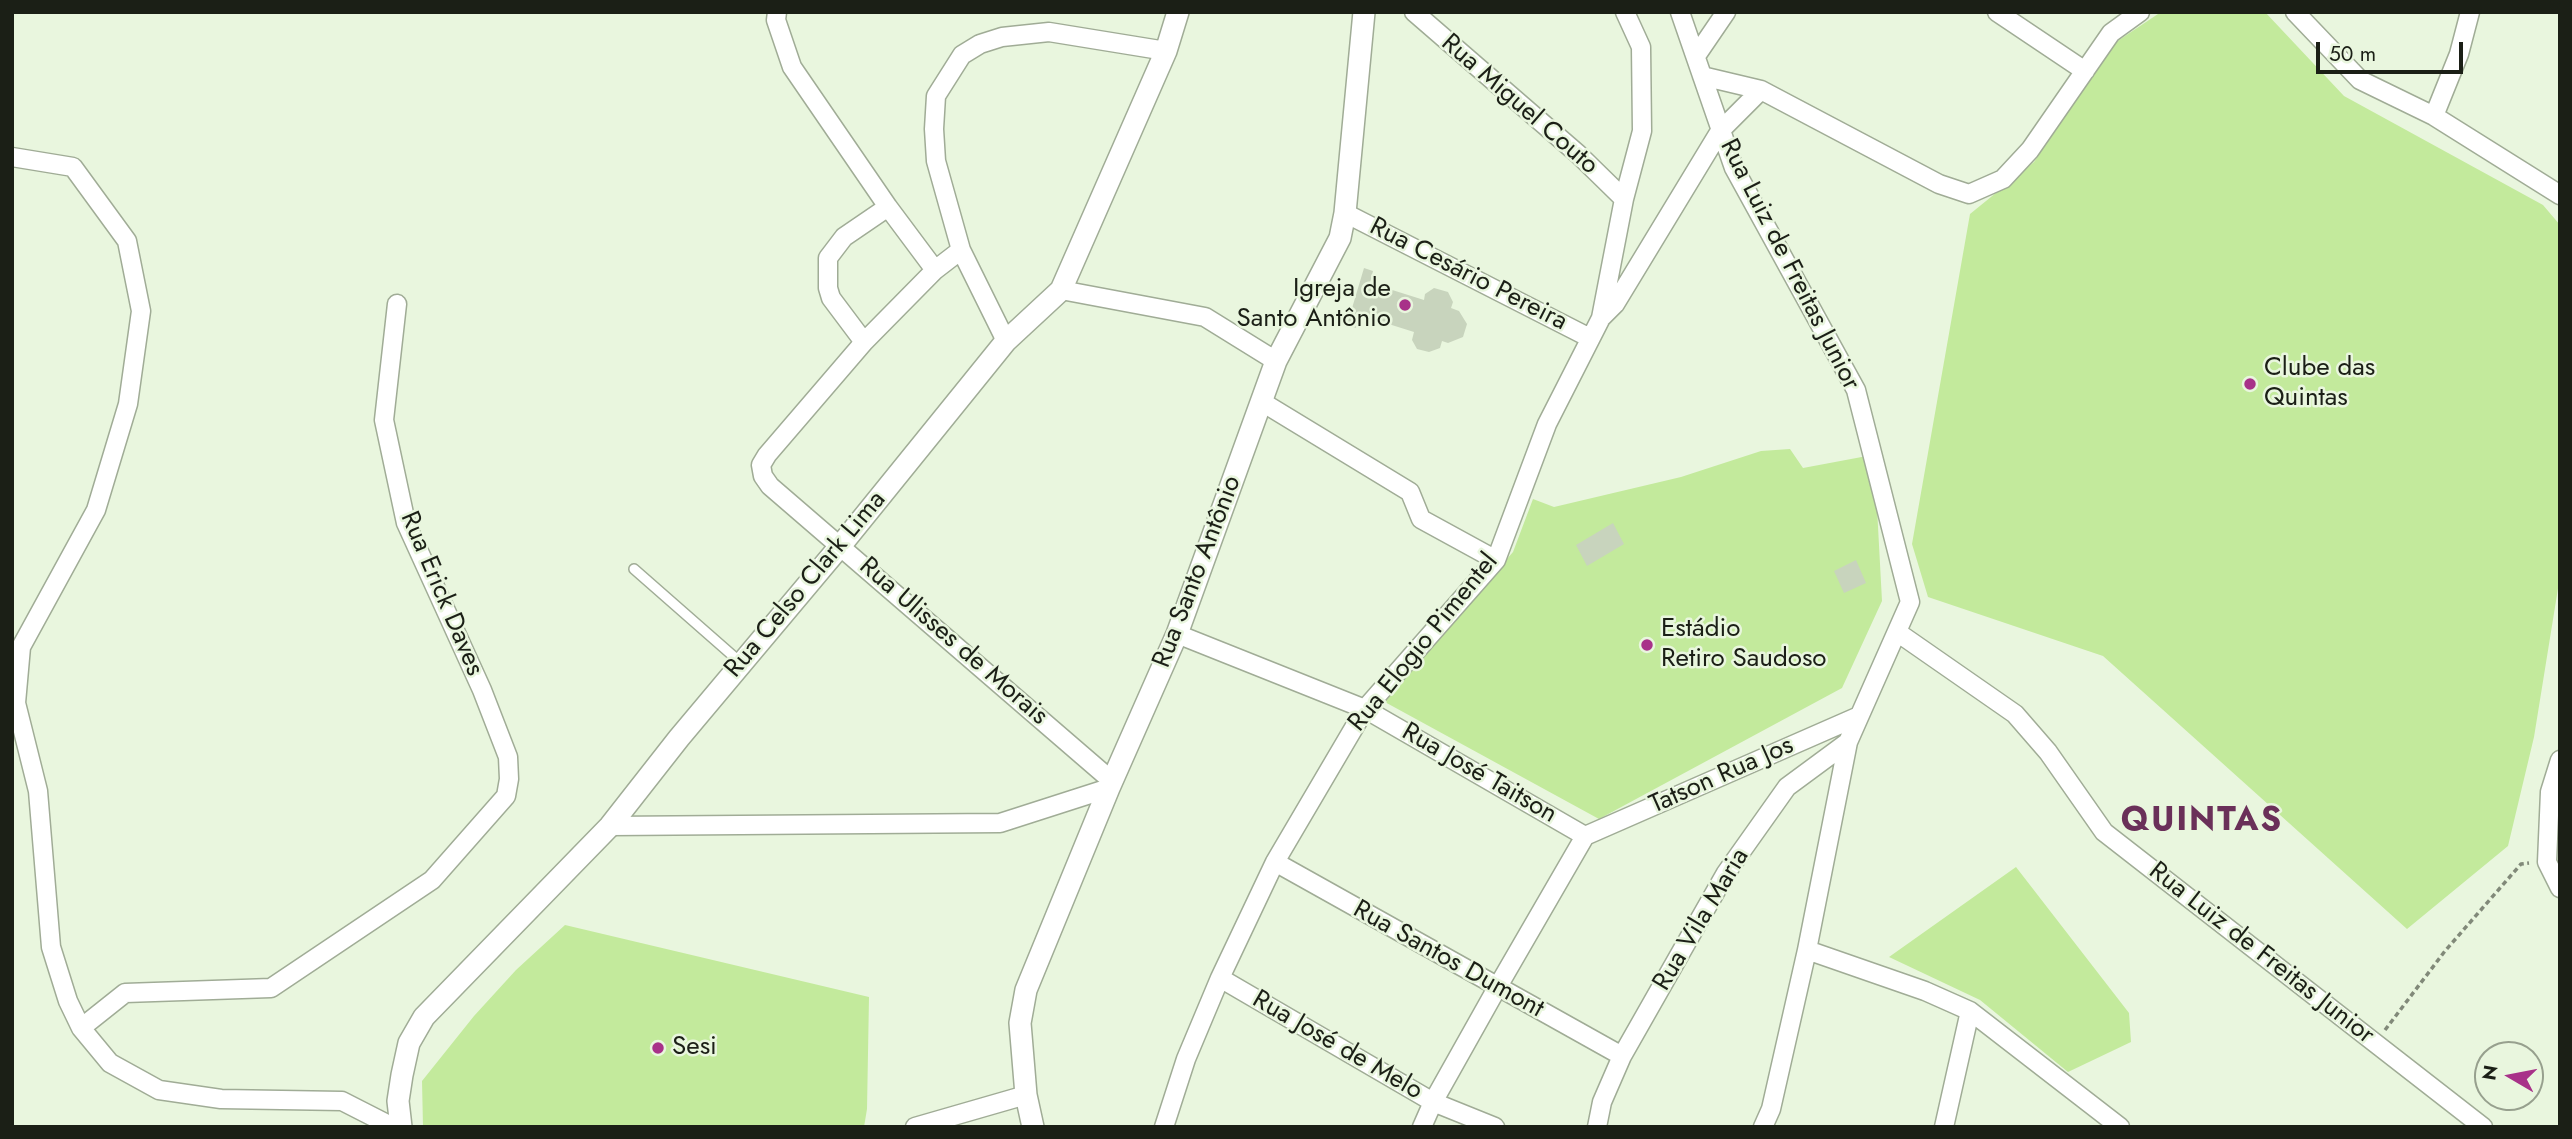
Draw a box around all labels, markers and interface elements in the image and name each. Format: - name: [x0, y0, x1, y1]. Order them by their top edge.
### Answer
- street label: Rua Miguel Couto: [1434, 28, 1604, 182]
- scale bar: [2320, 28, 2467, 72]
- text: 50 m: [2329, 39, 2376, 69]
- street label: Rua Luiz de Freitas Junior: [1712, 134, 1866, 396]
- street label: Rua Cesário Pereira: [1364, 212, 1572, 338]
- place label: Igreja de Santo Antônio: [1237, 274, 1391, 336]
- marker: Igreja de Santo Antônio: [1397, 297, 1413, 313]
- place label: Clube das Quintas: [2264, 353, 2375, 414]
- marker: Clube das Quintas: [2242, 376, 2258, 392]
- street label: Rua Santo Antônio: [1147, 472, 1249, 672]
- street label: Rua Celso Clark Lima: [719, 485, 893, 685]
- street label: Rua Erick Daves: [392, 507, 490, 681]
- street label: Rua Elogio Pimentel: [1342, 548, 1506, 738]
- street label: Rua Ulisses de Morais: [852, 551, 1054, 733]
- place label: Estádio Retiro Saudoso: [1661, 614, 1827, 676]
- marker: Estádio Retiro Saudoso: [1639, 637, 1655, 653]
- street label: Rua José Taitson: [1396, 717, 1562, 831]
- street label: Tatson Rua Jos: [1645, 730, 1799, 822]
- district label: QUINTAS: [2122, 802, 2282, 842]
- street label: Rua Vila Maria: [1647, 843, 1757, 997]
- street label: Rua Luiz de Freitas Junior: [2142, 856, 2380, 1052]
- street label: Rua Santos Dumont: [1347, 895, 1549, 1025]
- street label: Rua José de Melo: [1246, 985, 1428, 1107]
- place label: Sesi: [672, 1032, 717, 1064]
- marker: Sesi: [650, 1040, 666, 1056]
- north arrow: [2474, 1041, 2544, 1111]
- text: N: [2475, 1063, 2504, 1082]

